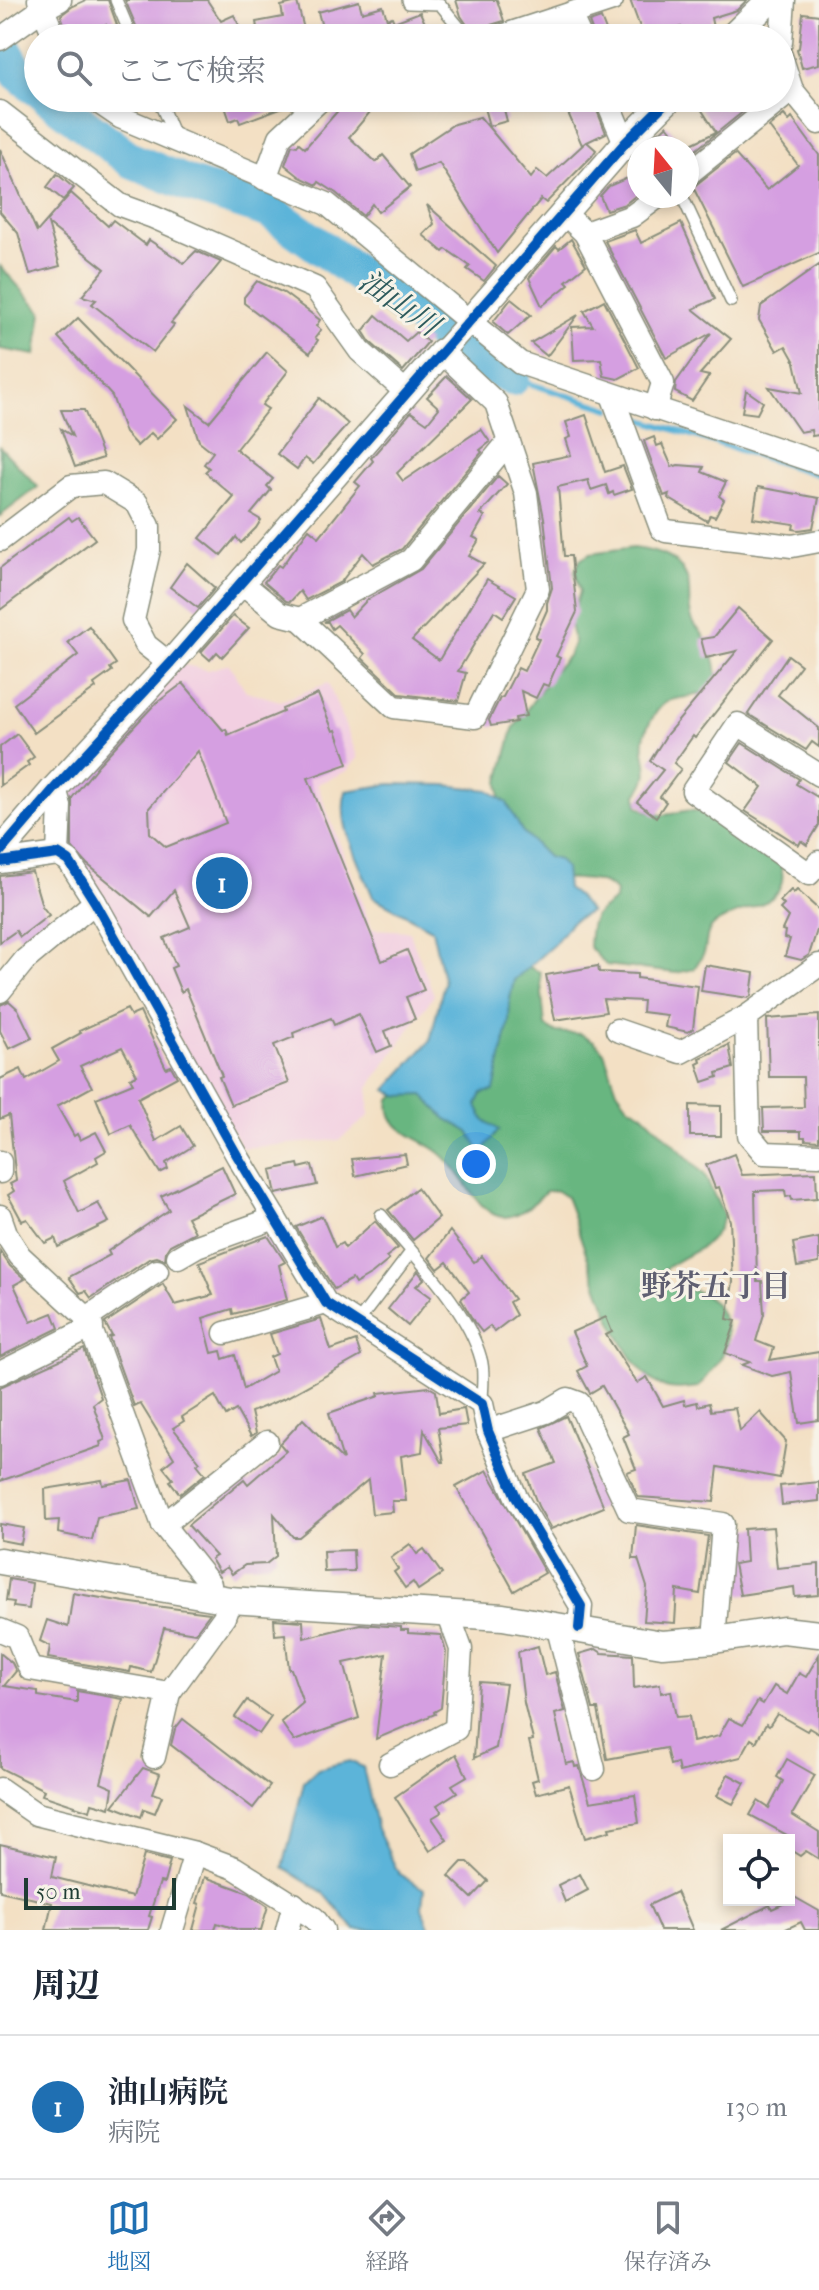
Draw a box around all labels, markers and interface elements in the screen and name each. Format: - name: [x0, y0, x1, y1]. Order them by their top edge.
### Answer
- search box: [24, 24, 795, 112]
- icon: search: [52, 46, 96, 90]
- text: ここで検索: [116, 54, 266, 89]
- north arrow: [627, 136, 699, 208]
- water label: 油山川: [352, 263, 448, 345]
- pin: 1: [196, 853, 248, 913]
- your location: [456, 1144, 496, 1184]
- district label: 野芥五丁目: [641, 1269, 791, 1304]
- map controls: [723, 1834, 795, 1906]
- button: locate: [723, 1834, 795, 1906]
- scale bar: [24, 1874, 176, 1910]
- text: 50 m: [36, 1879, 81, 1905]
- text: 周辺: [32, 1966, 100, 2006]
- text: 油山病院: [108, 2075, 228, 2110]
- text: 1: [53, 2092, 63, 2123]
- text: 130 m: [726, 2092, 787, 2123]
- text: 病院: [108, 2117, 160, 2148]
- tab: 地図: [107, 2196, 151, 2275]
- tab: 経路: [365, 2196, 410, 2275]
- tab: 保存済み: [624, 2196, 712, 2275]

